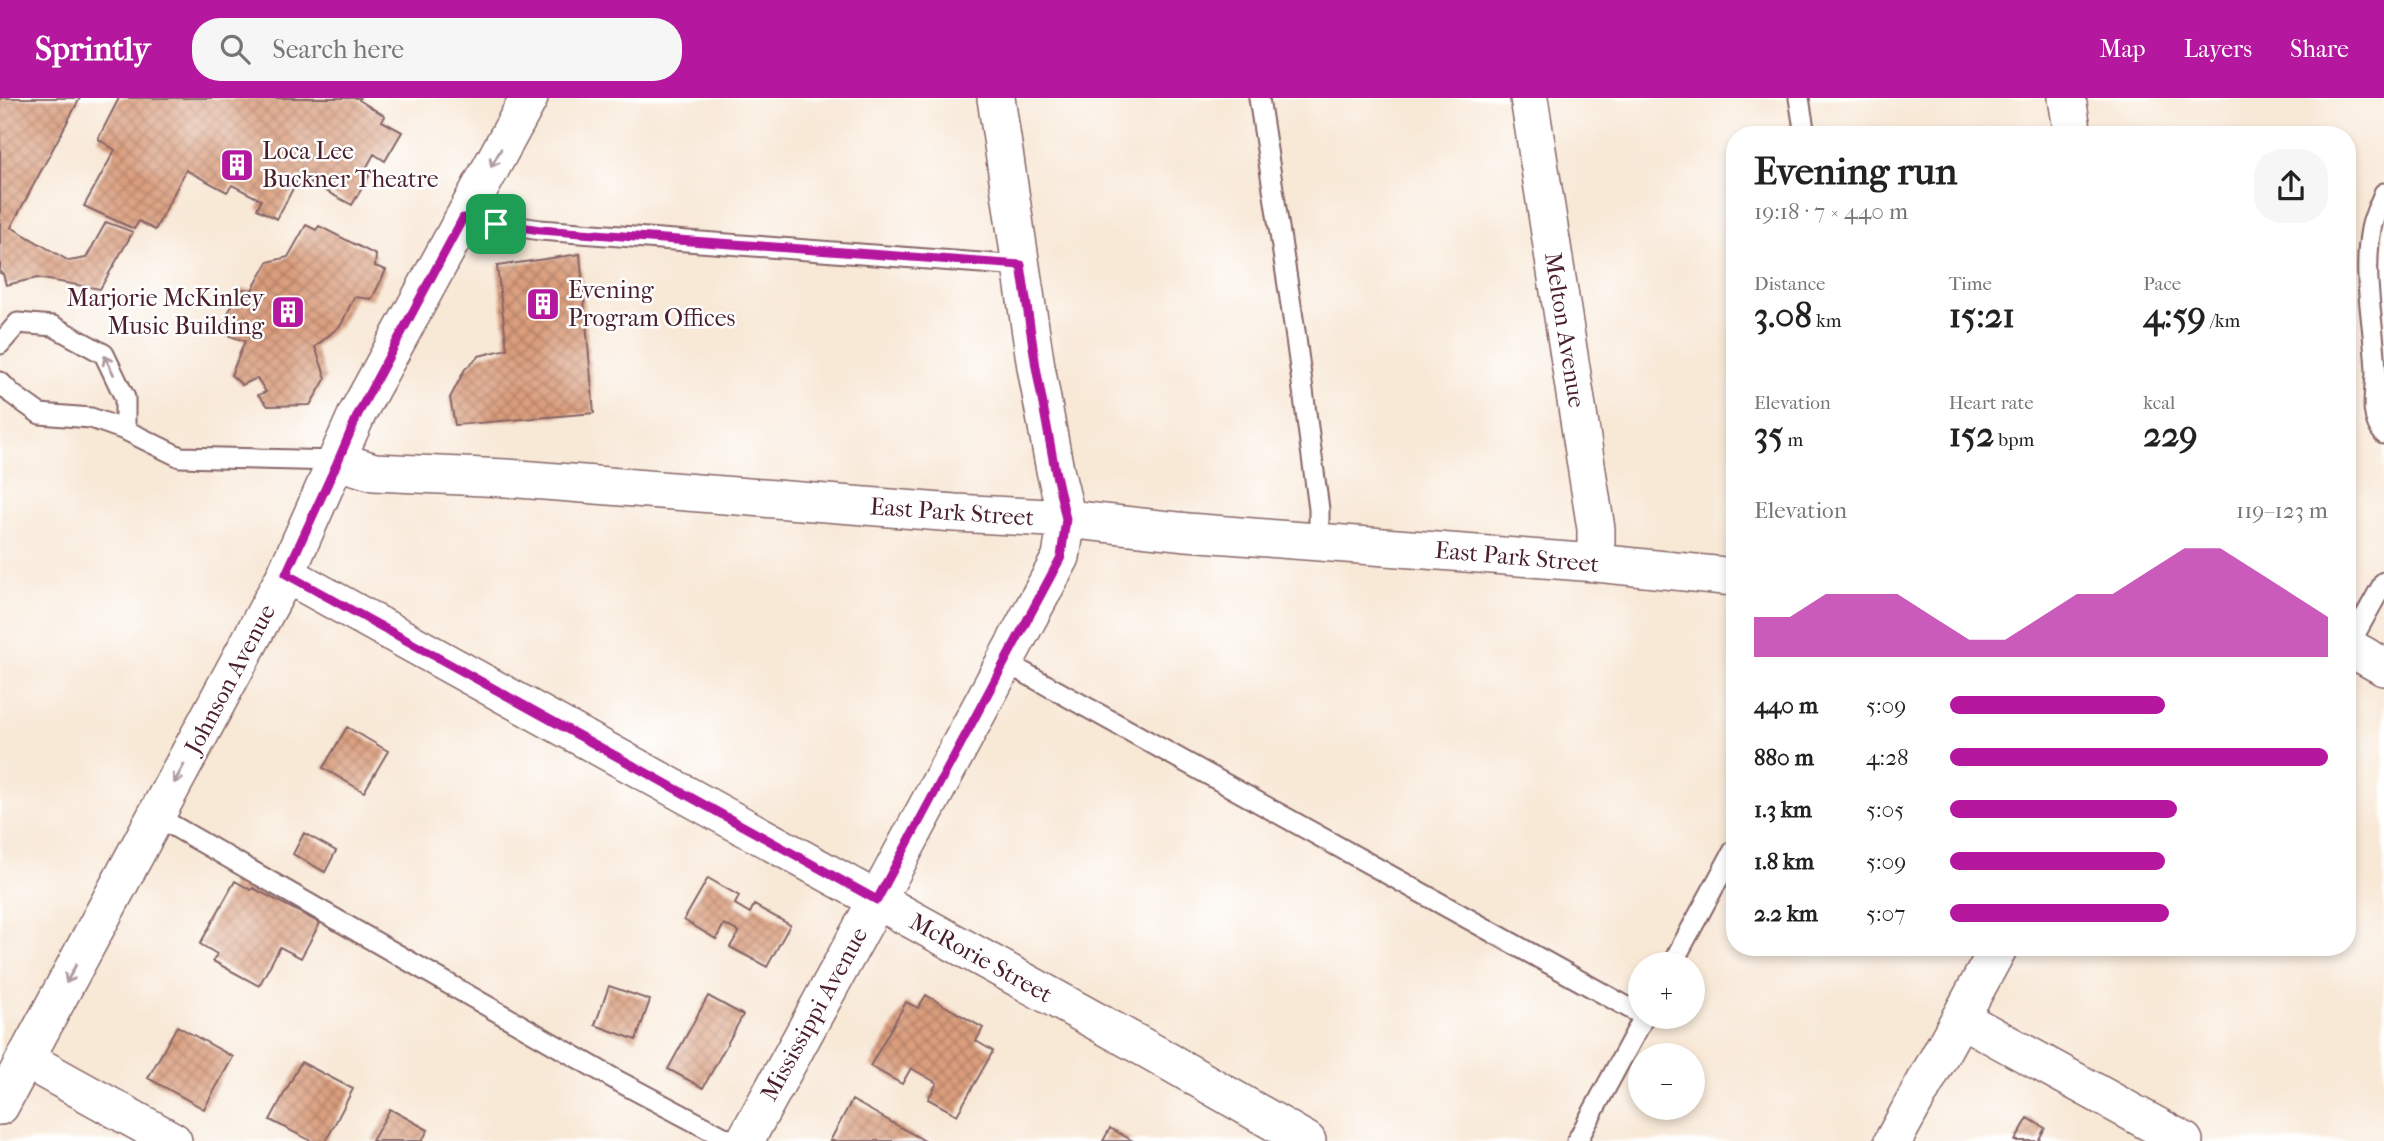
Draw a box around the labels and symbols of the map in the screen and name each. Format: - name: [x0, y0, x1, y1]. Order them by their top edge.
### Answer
- place label: Loca Lee Buckner Theatre: [262, 137, 439, 193]
- building icon: Loca Lee Buckner Theatre: [218, 146, 256, 184]
- one-way arrow: [489, 147, 502, 168]
- pin: [466, 194, 526, 254]
- street label: Melton Avenue: [1539, 250, 1591, 410]
- place label: Evening Program Offices: [568, 276, 736, 332]
- place label: Marjorie McKinley Music Building: [67, 284, 265, 340]
- building icon: Evening Program Offices: [524, 285, 562, 323]
- building icon: Marjorie McKinley Music Building: [269, 293, 307, 331]
- one-way arrow: [102, 355, 115, 376]
- street label: East Park Street: [869, 492, 1035, 532]
- street label: East Park Street: [1434, 536, 1601, 578]
- street label: Johnson Avenue: [178, 599, 281, 760]
- one-way arrow: [172, 763, 186, 783]
- street label: McRorie Street: [905, 907, 1058, 1009]
- street label: Mississippi Avenue: [755, 922, 873, 1106]
- one-way arrow: [64, 963, 77, 984]

